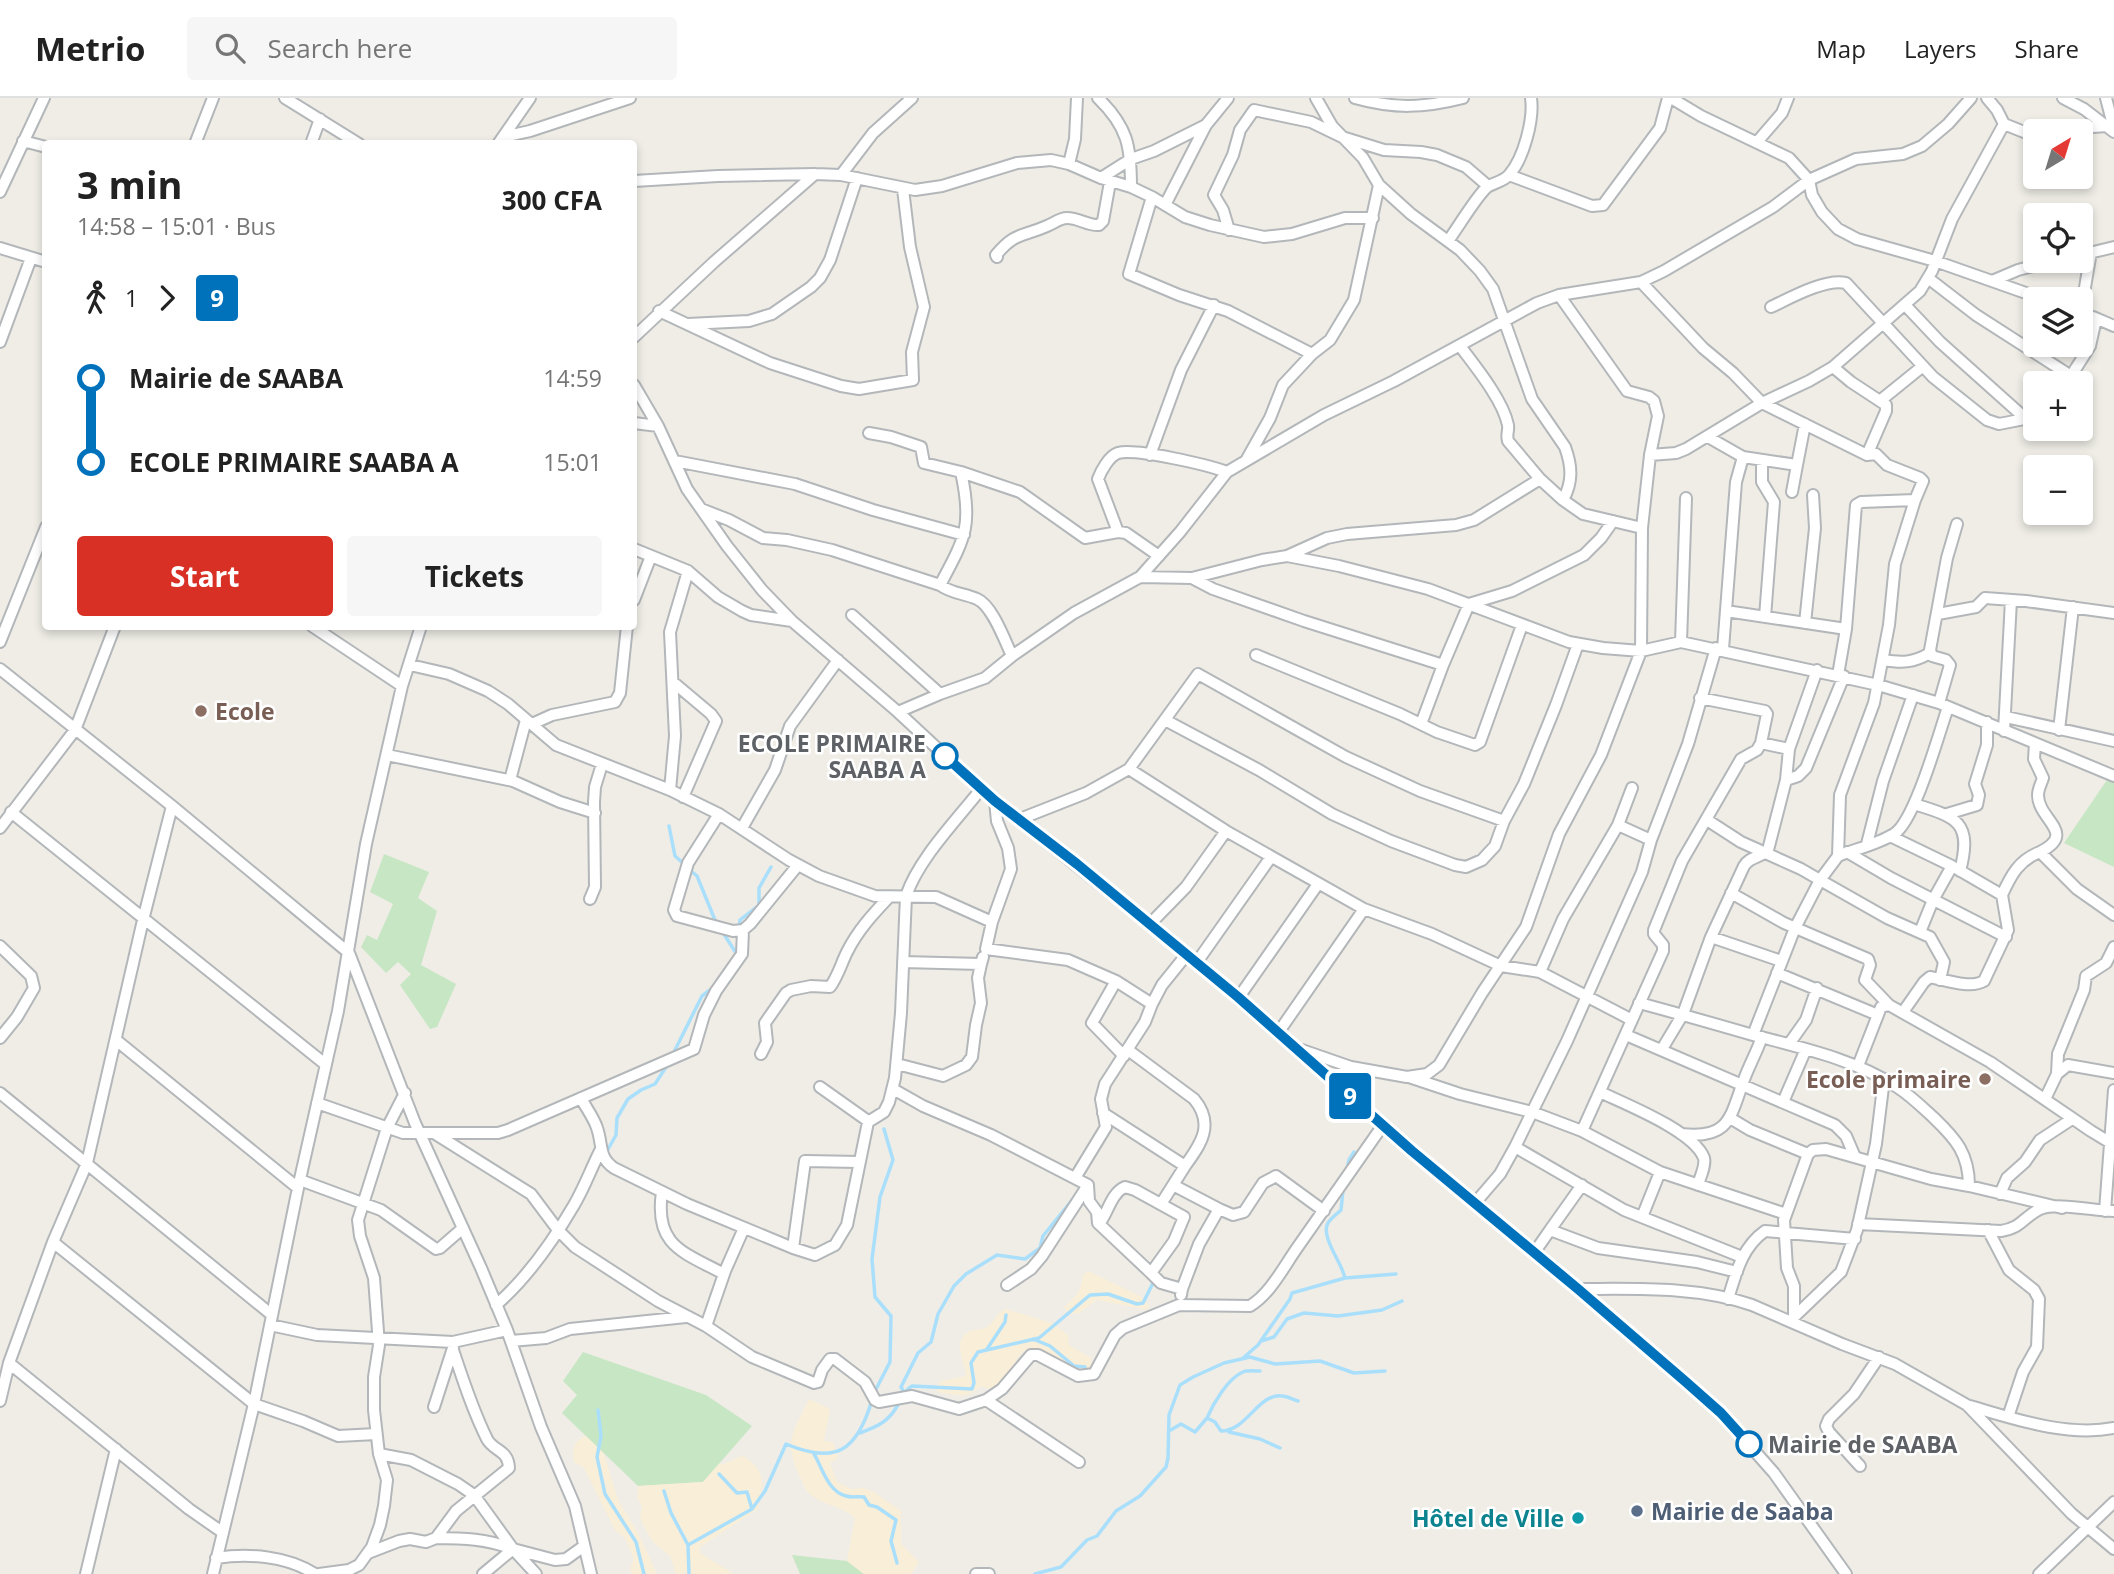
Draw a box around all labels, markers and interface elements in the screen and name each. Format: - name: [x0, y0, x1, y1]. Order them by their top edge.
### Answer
- search box: [187, 17, 677, 80]
- text: Metrio: [35, 26, 145, 71]
- icon: search: [211, 29, 249, 67]
- text: Search here: [267, 30, 412, 66]
- text: Map: [1816, 32, 1866, 65]
- text: Layers: [1904, 32, 1977, 65]
- text: Share: [2015, 32, 2079, 65]
- north arrow: [2023, 119, 2093, 189]
- map controls: [2023, 119, 2093, 525]
- text: 3 min: [77, 158, 182, 210]
- text: 300 CFA: [502, 182, 602, 218]
- button: locate: [2023, 203, 2093, 273]
- text: 14:58 – 15:01 · Bus: [77, 210, 276, 242]
- icon: walk: [77, 279, 115, 317]
- icon: forward: [148, 279, 186, 317]
- text: 9: [210, 281, 224, 314]
- text: 1: [125, 282, 138, 314]
- button: layers: [2023, 287, 2093, 357]
- text: Mairie de SAABA: [129, 360, 343, 396]
- text: 14:59: [543, 362, 602, 394]
- button: +: [2023, 371, 2093, 441]
- text: ECOLE PRIMAIRE SAABA A: [129, 444, 459, 480]
- text: 15:01: [543, 446, 602, 478]
- button: −: [2023, 455, 2093, 525]
- button: Start: [77, 536, 333, 616]
- button: Tickets: [347, 536, 602, 616]
- place label: Ecole: [215, 695, 275, 727]
- marker: Ecole: [193, 703, 209, 719]
- place label: ECOLE PRIMAIRE SAABA A: [738, 727, 926, 785]
- marker: ECOLE PRIMAIRE SAABA A: [932, 743, 958, 769]
- place label: Ecole primaire: [1806, 1063, 1971, 1095]
- marker: Ecole primaire: [1977, 1071, 1993, 1087]
- line badge: 9: [1327, 1073, 1373, 1119]
- text: 9: [1343, 1079, 1357, 1112]
- place label: Mairie de SAABA: [1768, 1428, 1958, 1460]
- marker: Mairie de SAABA: [1736, 1431, 1762, 1457]
- place label: Mairie de Saaba: [1651, 1495, 1834, 1527]
- place label: Hôtel de Ville: [1412, 1502, 1564, 1534]
- marker: Mairie de Saaba: [1629, 1503, 1645, 1519]
- marker: Hôtel de Ville: [1570, 1510, 1586, 1526]

